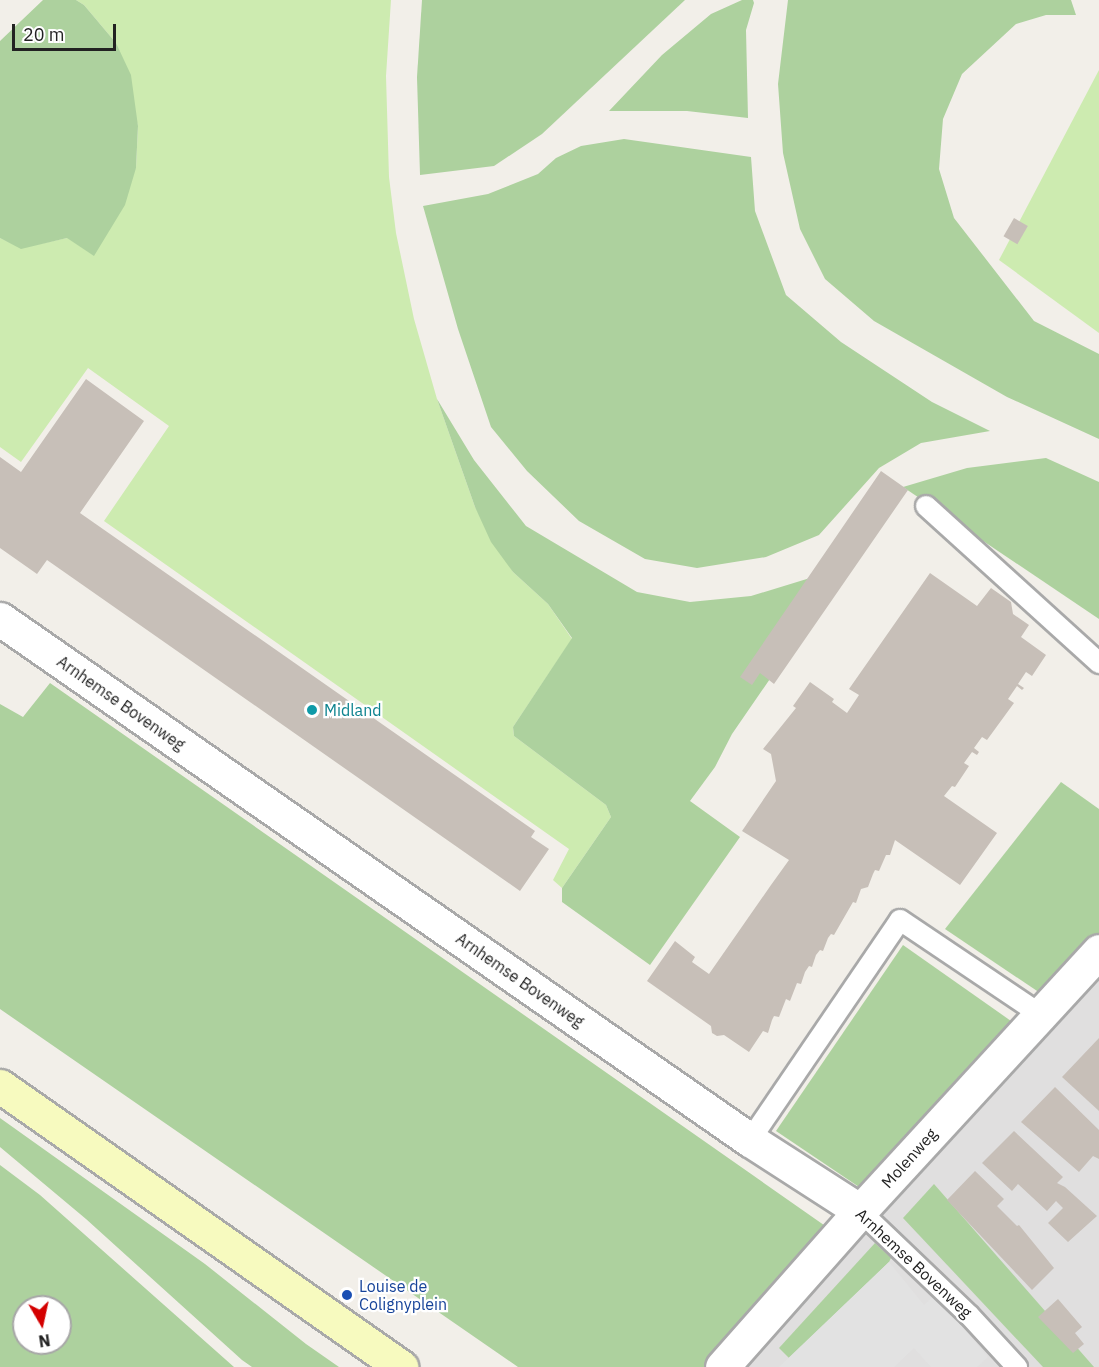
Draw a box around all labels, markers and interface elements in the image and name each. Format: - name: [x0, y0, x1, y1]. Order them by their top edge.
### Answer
- scale bar: [15, 12, 118, 50]
- text: 20 m: [23, 23, 65, 46]
- street label: Arnhemse Bovenweg: [53, 652, 189, 754]
- place label: Midland: [324, 700, 382, 720]
- marker: Midland: [305, 703, 319, 717]
- street label: Arnhemse Bovenweg: [452, 929, 588, 1031]
- street label: Molenweg: [877, 1124, 941, 1192]
- street label: Arnhemse Bovenweg: [852, 1204, 976, 1322]
- place label: Louise de Colignyplein: [359, 1276, 447, 1314]
- marker: Louise de Colignyplein: [340, 1288, 354, 1302]
- north arrow: [12, 1295, 72, 1355]
- text: N: [37, 1330, 52, 1352]

